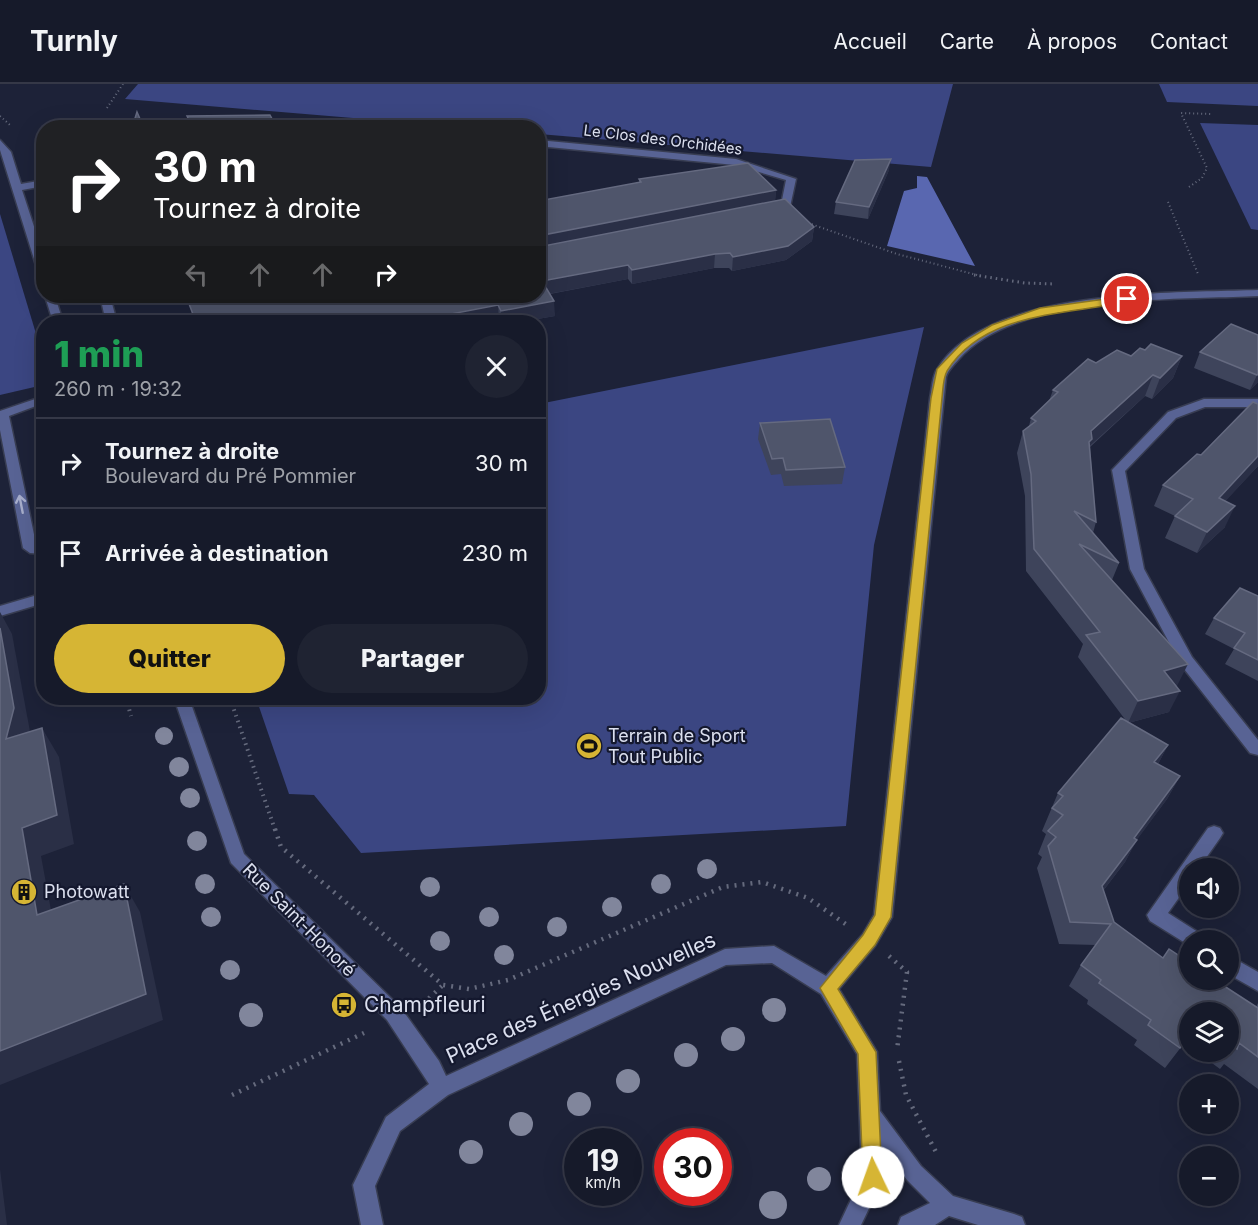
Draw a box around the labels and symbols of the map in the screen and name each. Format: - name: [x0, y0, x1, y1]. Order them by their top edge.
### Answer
- street label: Le Clos des Orchidées: [583, 120, 744, 159]
- pin: [1101, 273, 1152, 324]
- one-way arrow: [15, 495, 26, 515]
- place label: Terrain de Sport Tout Public: [608, 725, 746, 767]
- sports icon: Terrain de Sport Tout Public: [574, 731, 604, 761]
- street label: Rue Saint-Honoré: [239, 859, 360, 980]
- building icon: Photowatt: [9, 877, 39, 907]
- place label: Photowatt: [44, 881, 129, 902]
- street label: Place des Énergies Nouvelles: [442, 926, 720, 1068]
- bus stop icon: Champfleuri: [329, 990, 359, 1020]
- place label: Champfleuri: [364, 992, 486, 1017]
- speed limit sign: 30: [654, 1128, 732, 1206]
- position arrow: [841, 1145, 905, 1209]

